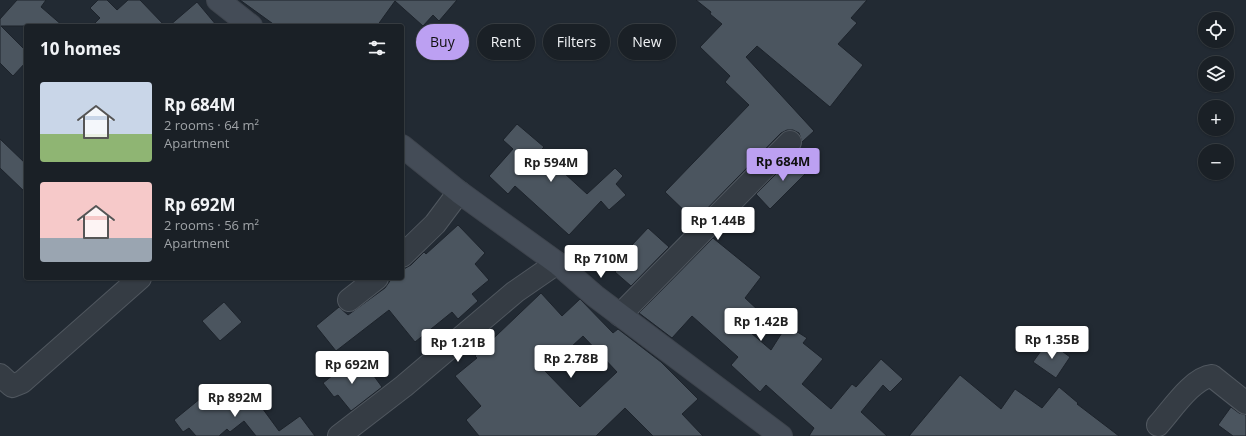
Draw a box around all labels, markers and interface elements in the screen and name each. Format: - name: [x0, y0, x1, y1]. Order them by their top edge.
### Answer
- map controls: [1198, 12, 1234, 180]
- button: locate: [1198, 12, 1234, 48]
- chip: Buy: [416, 24, 469, 60]
- chip: Rent: [477, 24, 535, 60]
- chip: Filters: [543, 24, 610, 60]
- chip: New: [618, 24, 676, 60]
- text: 10 homes: [40, 37, 121, 60]
- icon: filters: [366, 37, 388, 59]
- button: layers: [1198, 56, 1234, 92]
- text: Rp 684M: [164, 93, 236, 116]
- icon: home: [72, 98, 120, 146]
- button: +: [1198, 100, 1234, 136]
- text: 2 rooms · 64 m²: [164, 116, 259, 134]
- text: Apartment: [164, 134, 229, 152]
- button: −: [1198, 144, 1234, 180]
- pin: Rp 684M: [746, 148, 820, 182]
- pin: Rp 594M: [514, 149, 588, 183]
- text: Rp 684M: [756, 152, 810, 170]
- text: Rp 594M: [524, 153, 578, 171]
- text: Rp 692M: [164, 193, 236, 216]
- icon: home: [72, 198, 120, 246]
- pin: Rp 1.44B: [677, 207, 759, 241]
- text: Rp 1.44B: [691, 211, 745, 229]
- text: 2 rooms · 56 m²: [164, 216, 259, 234]
- text: Apartment: [164, 234, 229, 252]
- pin: Rp 710M: [564, 245, 638, 279]
- text: Rp 710M: [574, 249, 628, 267]
- pin: Rp 1.42B: [720, 308, 802, 342]
- text: Rp 1.42B: [734, 312, 788, 330]
- pin: Rp 1.35B: [1011, 326, 1093, 360]
- pin: Rp 1.21B: [417, 329, 499, 363]
- text: Rp 1.35B: [1025, 330, 1079, 348]
- text: Rp 1.21B: [431, 333, 485, 351]
- pin: Rp 2.78B: [530, 345, 612, 379]
- text: Rp 2.78B: [544, 349, 598, 367]
- pin: Rp 692M: [315, 351, 389, 385]
- text: Rp 692M: [325, 355, 379, 373]
- pin: Rp 892M: [198, 384, 272, 418]
- text: Rp 892M: [208, 388, 262, 406]

